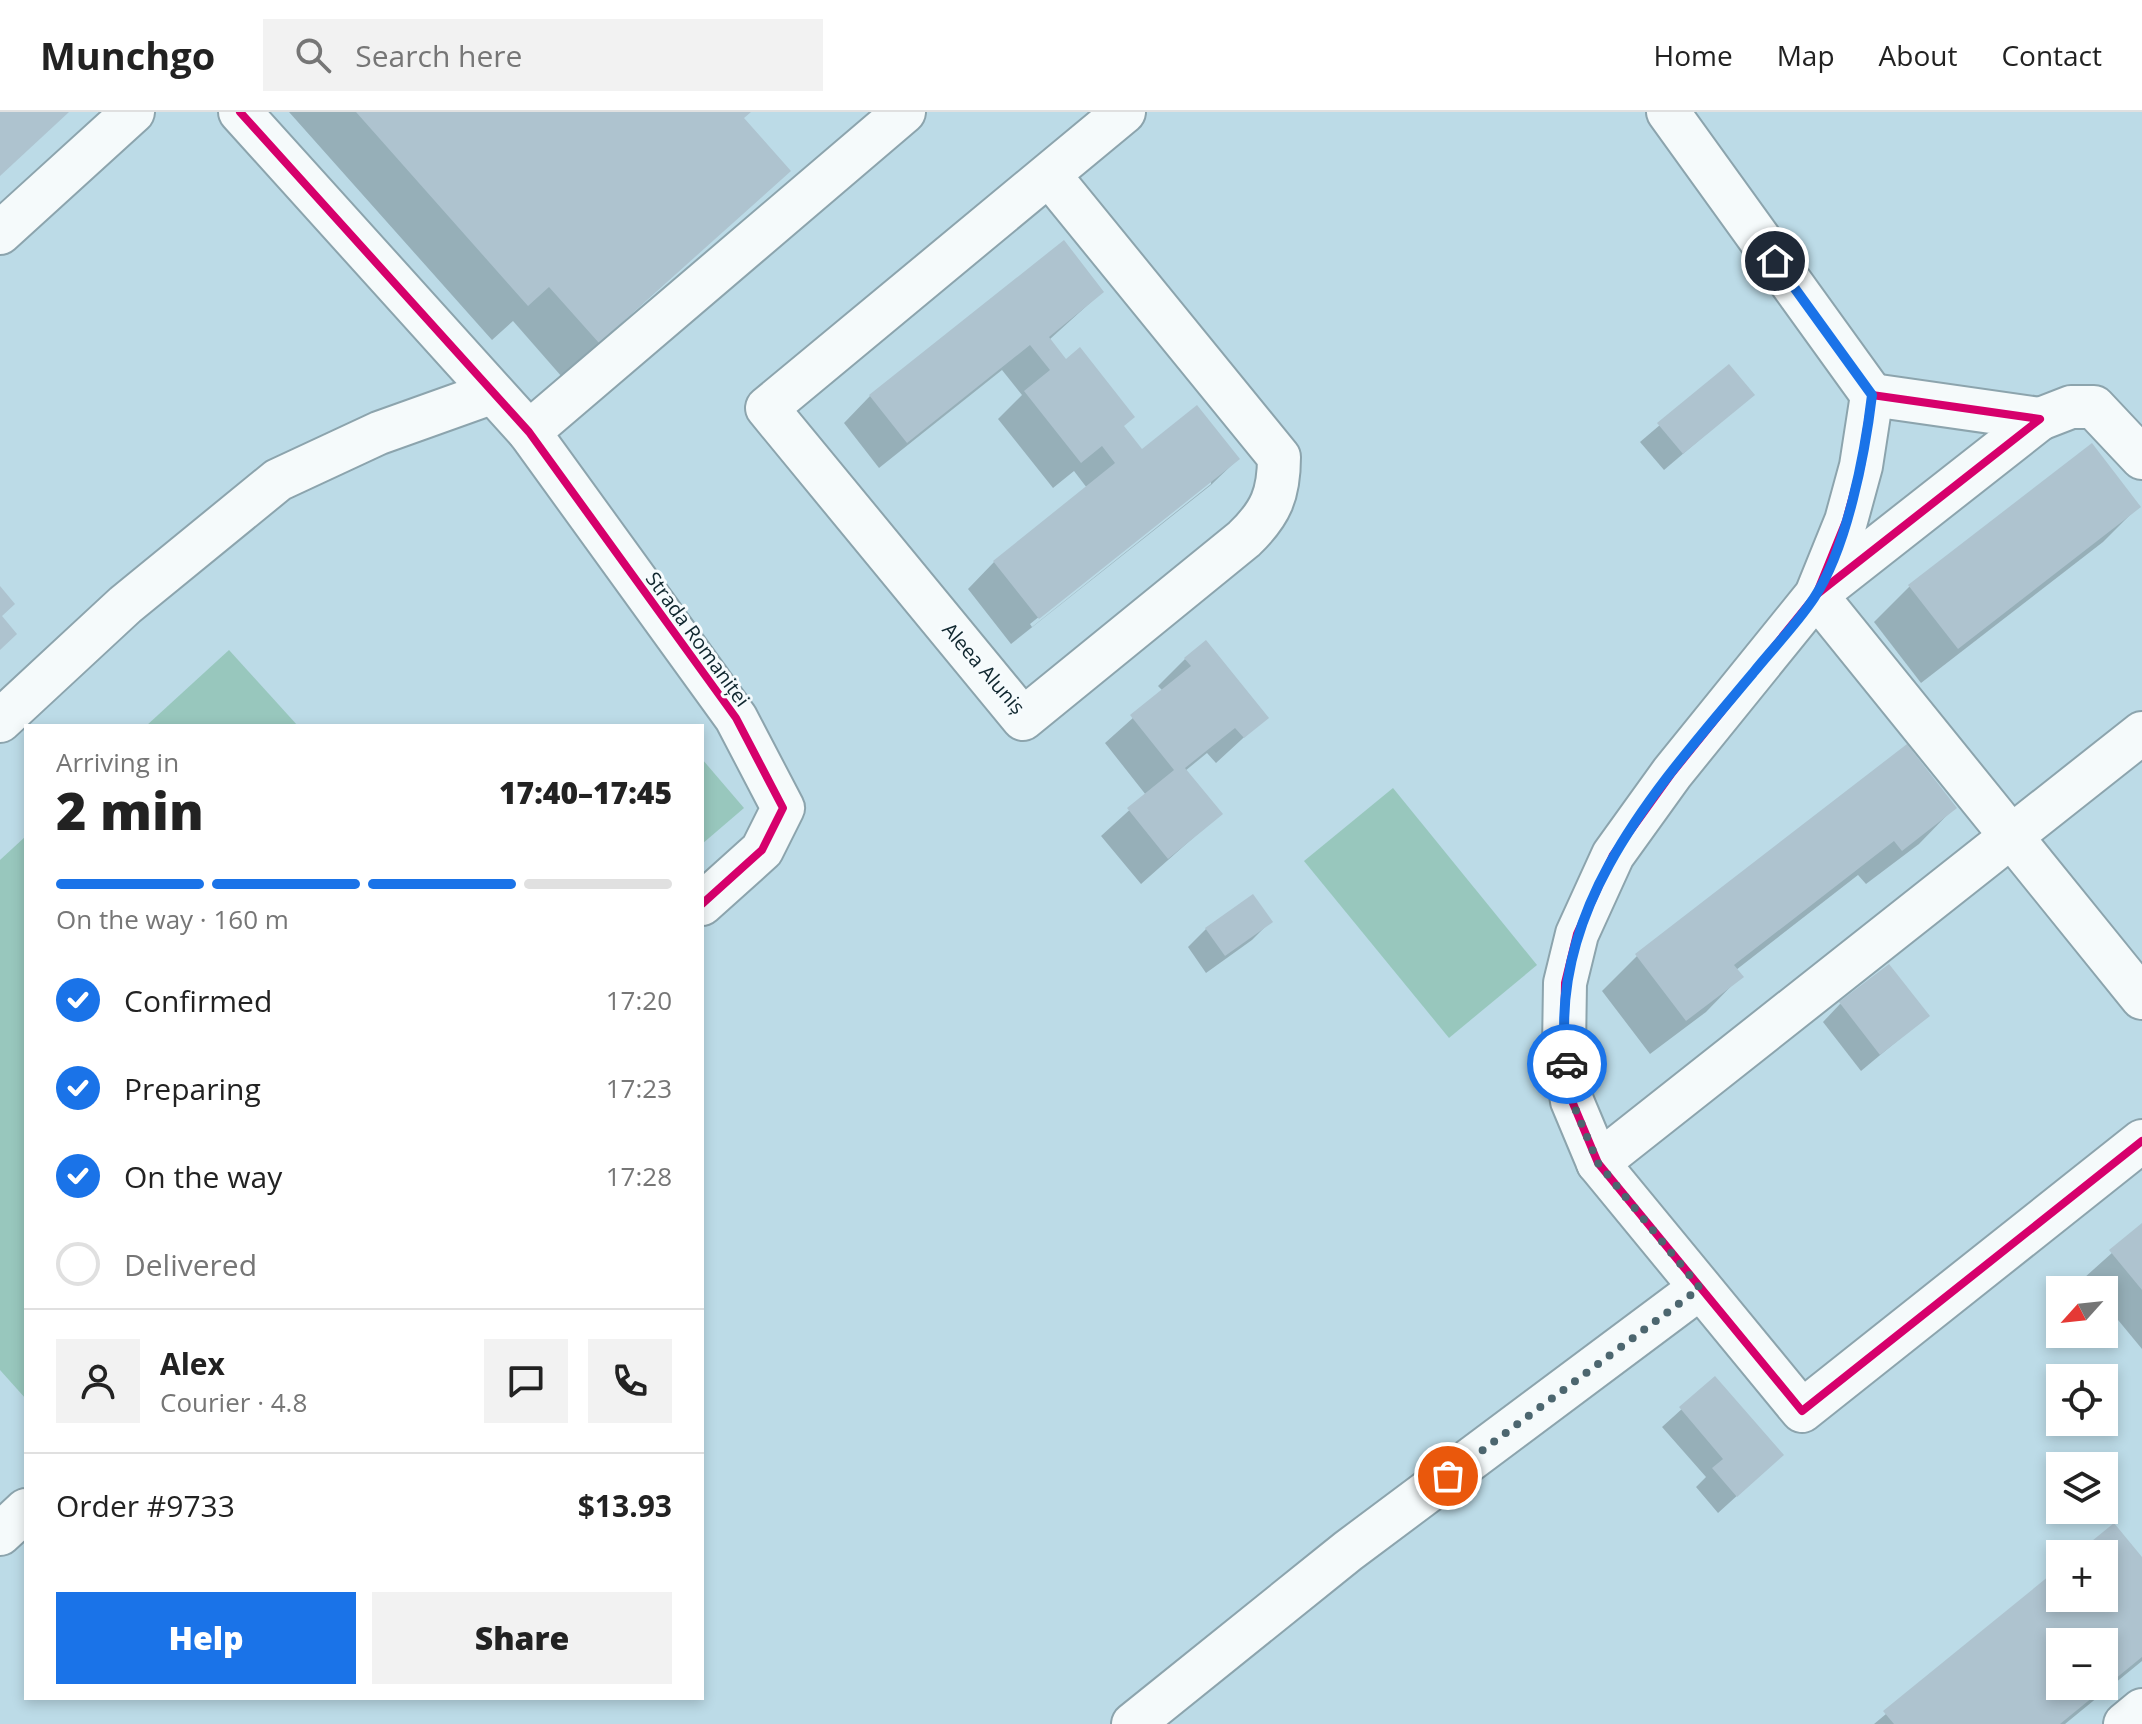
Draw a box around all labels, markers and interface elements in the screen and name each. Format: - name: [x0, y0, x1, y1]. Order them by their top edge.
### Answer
- search box: [263, 19, 823, 91]
- text: Munchgo: [40, 29, 215, 81]
- icon: search: [291, 33, 335, 77]
- text: Search here: [355, 35, 522, 76]
- text: Home: [1654, 36, 1733, 74]
- text: Map: [1777, 36, 1835, 74]
- text: About: [1879, 36, 1957, 74]
- text: Contact: [2001, 36, 2102, 74]
- pin: [1741, 227, 1809, 295]
- icon: home: [1753, 239, 1797, 283]
- street label: Strada Romaniței: [640, 566, 756, 712]
- street label: Aleea Aluniș: [937, 616, 1031, 720]
- text: Arriving in: [56, 744, 179, 780]
- text: 17:40–17:45: [499, 772, 672, 813]
- text: 2 min: [56, 774, 204, 845]
- text: On the way · 160 m: [56, 901, 289, 937]
- icon: check: [56, 978, 100, 1022]
- text: Confirmed: [124, 980, 272, 1021]
- text: 17:20: [606, 982, 672, 1018]
- courier: [1527, 1024, 1607, 1104]
- icon: car: [1545, 1042, 1589, 1086]
- icon: check: [56, 1066, 100, 1110]
- text: Preparing: [124, 1068, 261, 1109]
- text: 17:23: [606, 1070, 672, 1106]
- icon: check: [56, 1154, 100, 1198]
- text: On the way: [124, 1156, 282, 1197]
- text: 17:28: [606, 1158, 672, 1194]
- text: Delivered: [124, 1244, 257, 1285]
- north arrow: [2046, 1276, 2118, 1348]
- map controls: [2046, 1276, 2118, 1700]
- button: person: [56, 1339, 140, 1423]
- button: chat: [484, 1339, 568, 1423]
- button: phone: [588, 1339, 672, 1423]
- text: Alex: [160, 1343, 225, 1384]
- button: locate: [2046, 1364, 2118, 1436]
- text: Courier · 4.8: [160, 1384, 307, 1420]
- pin: [1414, 1442, 1482, 1510]
- button: layers: [2046, 1452, 2118, 1524]
- icon: bag: [1426, 1454, 1470, 1498]
- text: Order #9733: [56, 1485, 235, 1526]
- text: $13.93: [578, 1485, 672, 1526]
- button: +: [2046, 1540, 2118, 1612]
- button: Help: [56, 1592, 356, 1684]
- button: Share: [372, 1592, 672, 1684]
- button: −: [2046, 1628, 2118, 1700]

